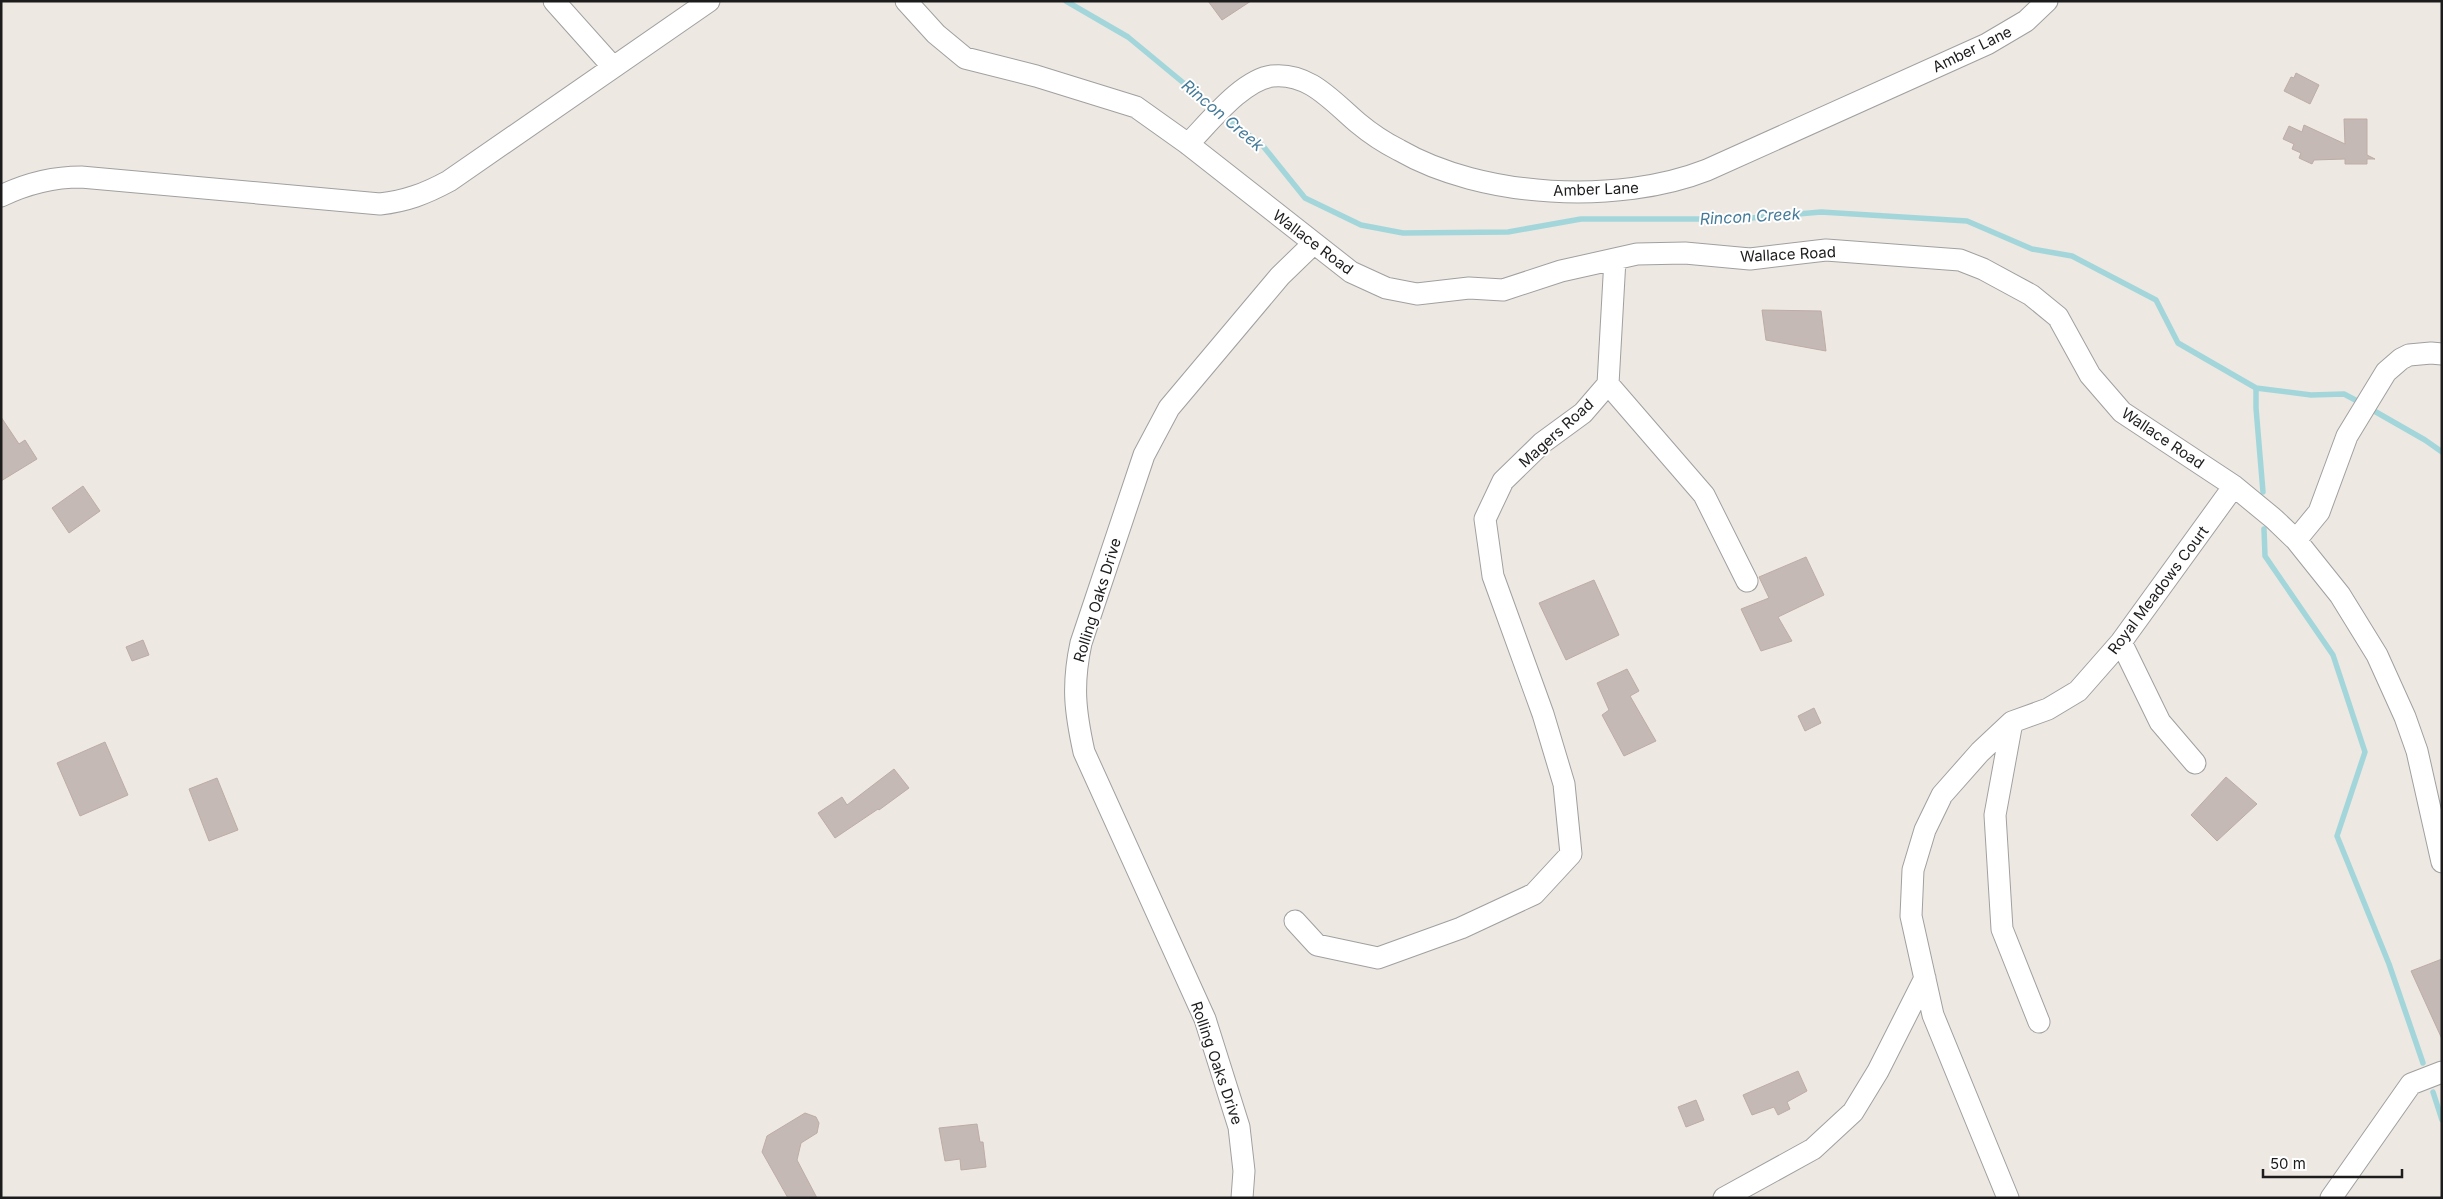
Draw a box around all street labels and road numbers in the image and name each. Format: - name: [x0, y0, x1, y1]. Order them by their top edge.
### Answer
- street label: Amber Lane: [1929, 22, 2015, 76]
- street label: Amber Lane: [1553, 178, 1639, 200]
- street label: Wallace Road: [1269, 206, 1357, 278]
- street label: Wallace Road: [1740, 242, 1836, 266]
- street label: Magers Road: [1515, 395, 1597, 471]
- street label: Wallace Road: [2118, 403, 2208, 473]
- street label: Royal Meadows Court: [2104, 522, 2212, 658]
- street label: Rolling Oaks Drive: [1069, 535, 1125, 665]
- street label: Rolling Oaks Drive: [1187, 999, 1247, 1127]

